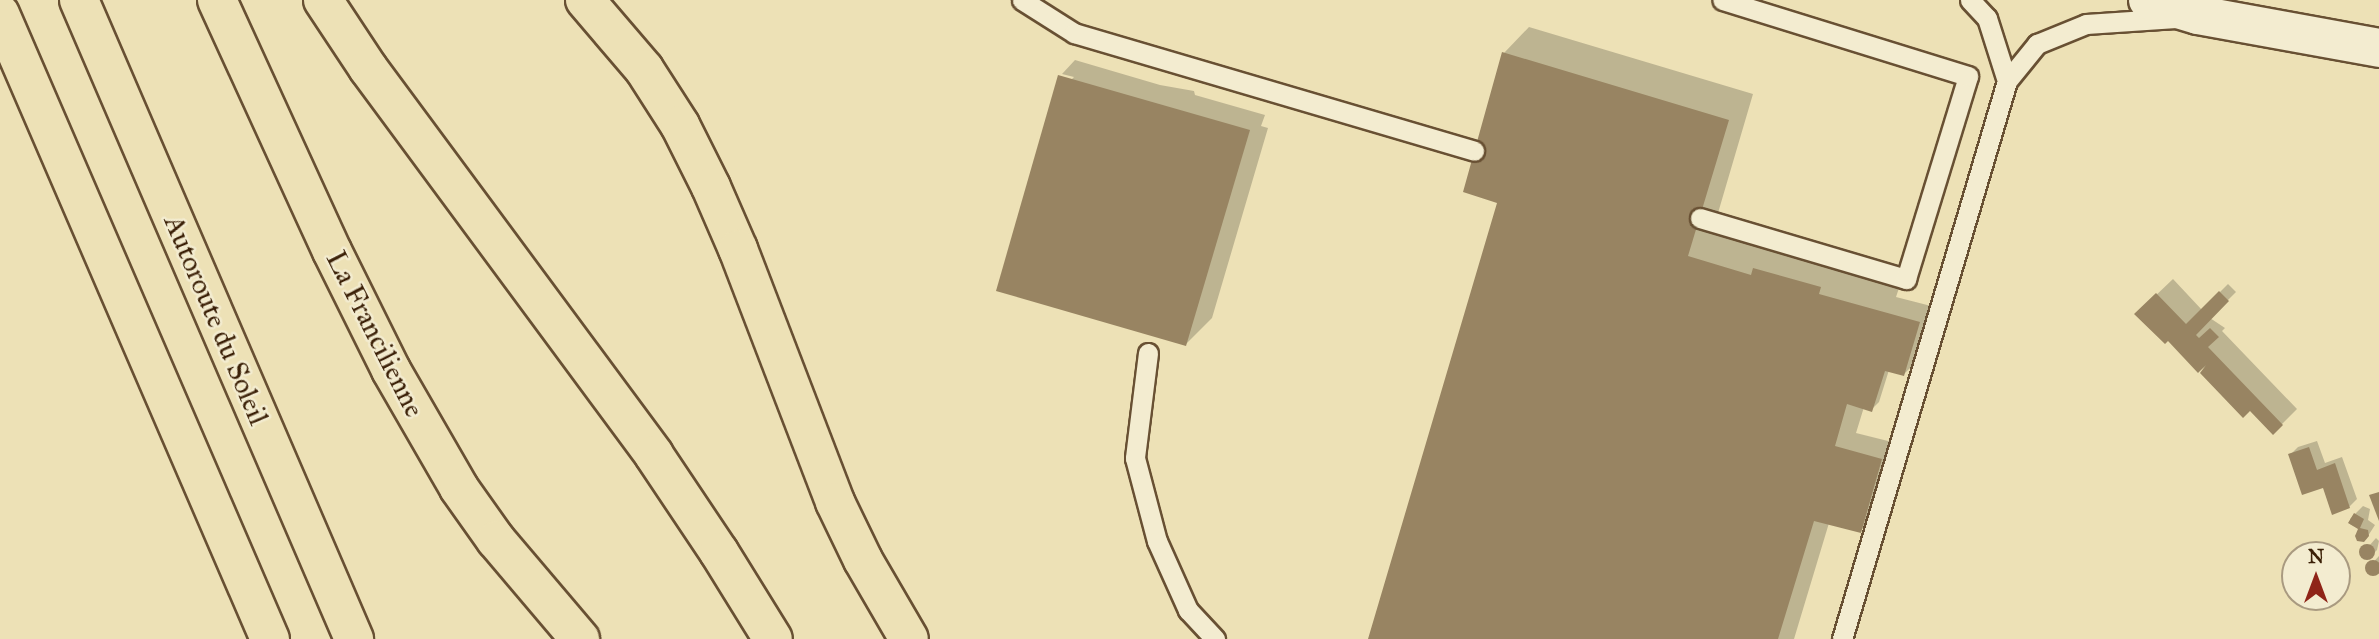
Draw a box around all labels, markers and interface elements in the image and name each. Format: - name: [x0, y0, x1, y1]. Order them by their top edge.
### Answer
- street label: Autoroute du Soleil: [157, 210, 275, 430]
- street label: La Francilienne: [319, 245, 431, 423]
- north arrow: [2281, 541, 2351, 611]
- text: N: [2308, 545, 2324, 568]

